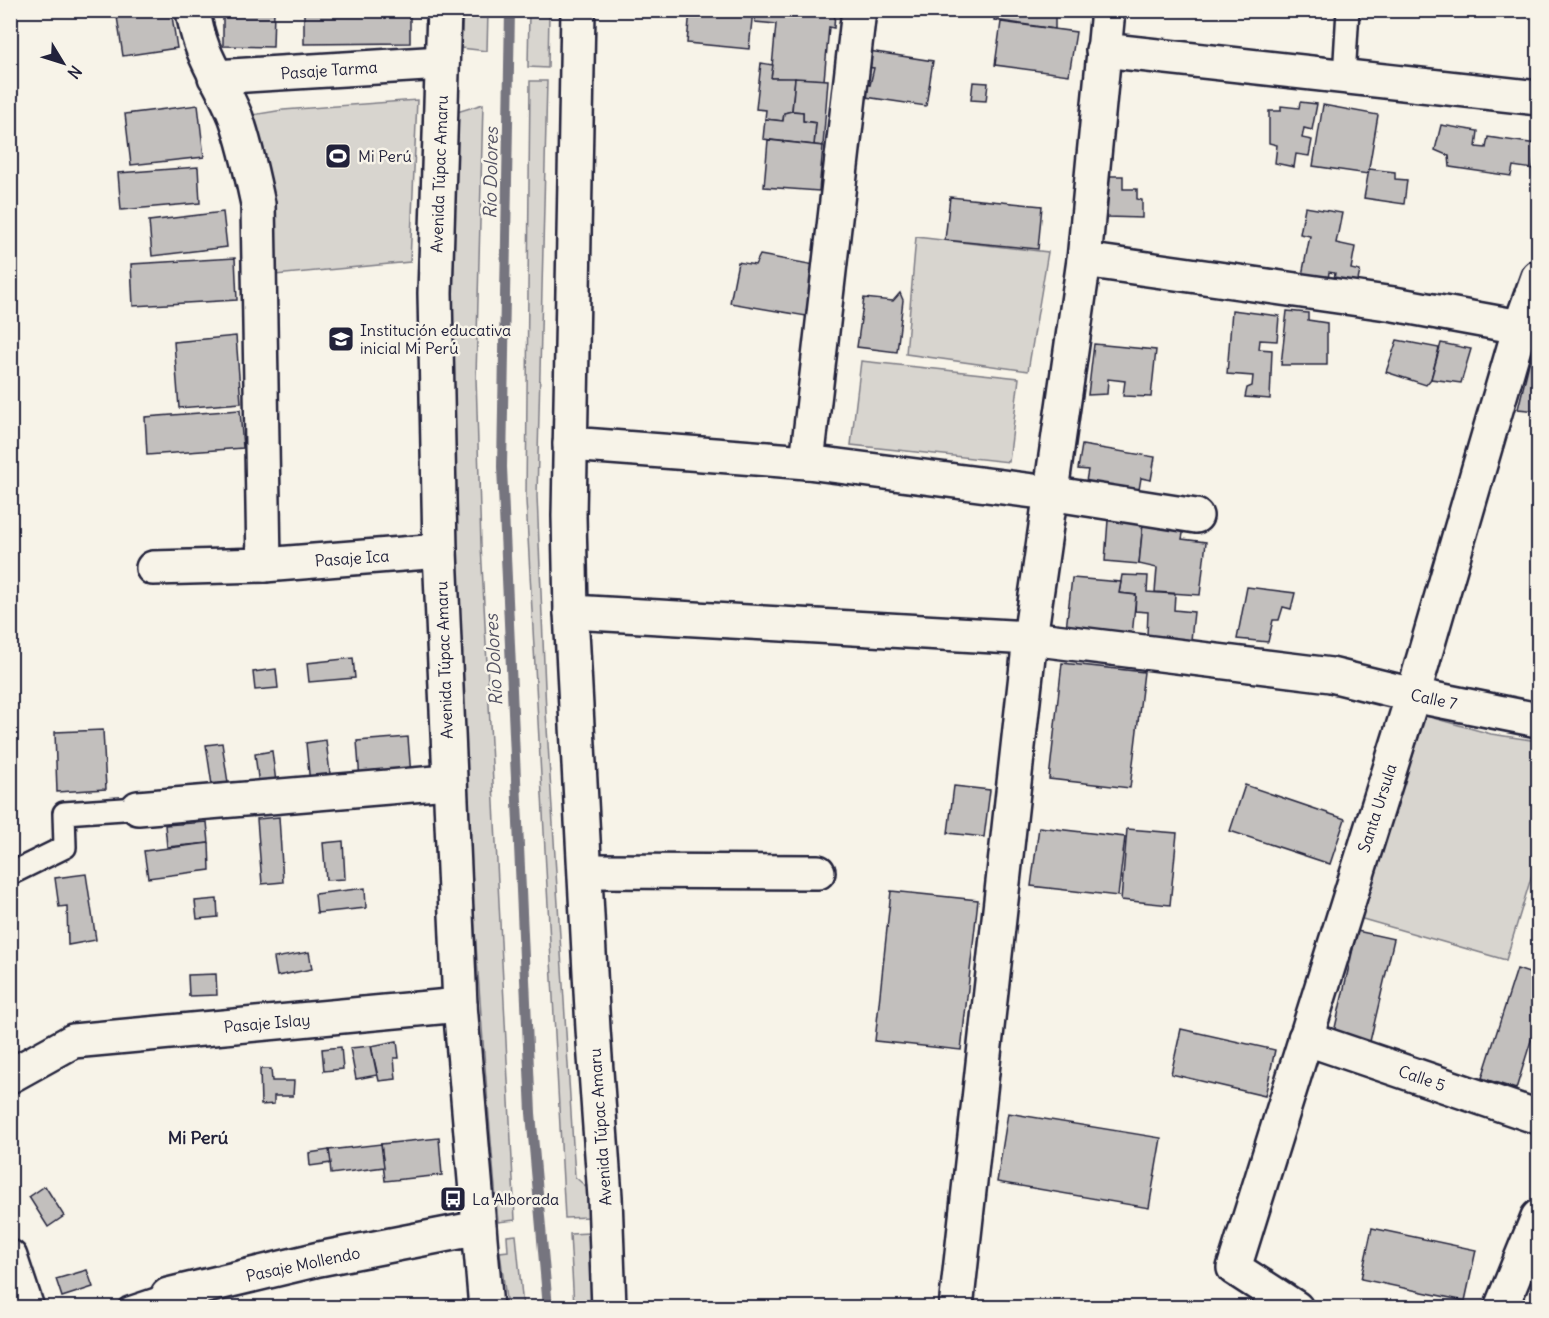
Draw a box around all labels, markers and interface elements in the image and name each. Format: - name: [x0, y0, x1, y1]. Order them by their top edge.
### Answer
- north arrow: [33, 33, 93, 93]
- street label: Pasaje Tarma: [280, 57, 378, 83]
- text: N: [64, 62, 86, 83]
- street label: Avenida Túpac Amaru: [426, 95, 452, 253]
- water label: Río Dolores: [478, 125, 503, 219]
- sports icon: Mi Perú: [323, 141, 353, 171]
- place label: Mi Perú: [358, 146, 412, 166]
- place label: Institución educativa inicial Mi Perú: [360, 320, 511, 358]
- school or university icon: Institución educativa inicial Mi Perú: [326, 324, 356, 354]
- street label: Pasaje Ica: [314, 545, 390, 571]
- street label: Avenida Túpac Amaru: [431, 581, 457, 739]
- water label: Río Dolores: [480, 612, 507, 706]
- street label: Calle 7: [1409, 684, 1459, 714]
- street label: Santa Ursula: [1353, 761, 1401, 855]
- street label: Pasaje Islay: [223, 1009, 311, 1037]
- street label: Avenida Túpac Amaru: [585, 1048, 615, 1206]
- street label: Calle 5: [1396, 1061, 1448, 1095]
- district label: Mi Perú: [168, 1126, 229, 1149]
- bus stop icon: La Alborada: [438, 1184, 468, 1214]
- place label: La Alborada: [472, 1189, 559, 1209]
- street label: Pasaje Mollendo: [244, 1242, 362, 1286]

